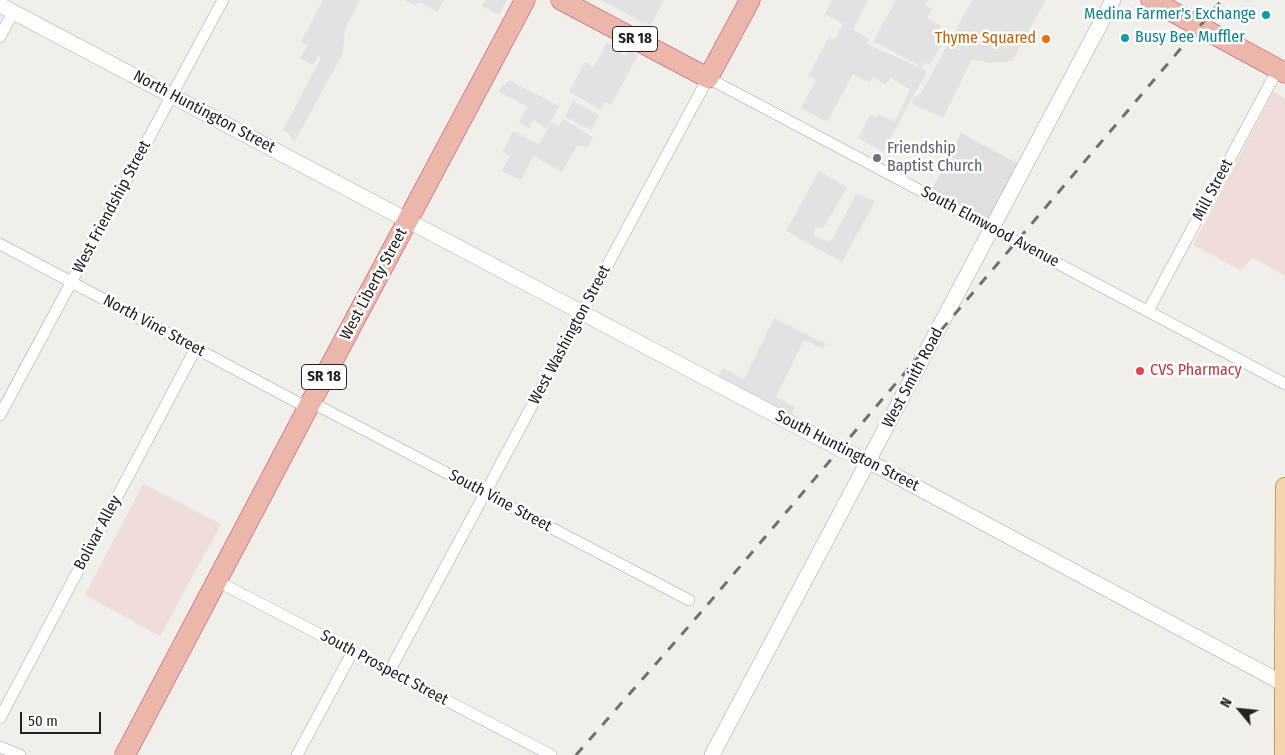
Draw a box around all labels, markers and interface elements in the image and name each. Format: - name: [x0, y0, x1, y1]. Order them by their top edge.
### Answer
- place label: Medina Farmer's Exchange: [1084, 5, 1256, 25]
- marker: Medina Farmer's Exchange: [1260, 9, 1272, 21]
- road number: SR 18: [612, 26, 658, 52]
- place label: Busy Bee Muffler: [1135, 28, 1245, 48]
- place label: Thyme Squared: [935, 29, 1036, 49]
- marker: Busy Bee Muffler: [1119, 32, 1131, 44]
- marker: Thyme Squared: [1040, 33, 1052, 45]
- street label: North Huntington Street: [130, 66, 278, 158]
- street label: West Friendship Street: [69, 137, 155, 277]
- place label: Friendship Baptist Church: [887, 139, 982, 177]
- marker: Friendship Baptist Church: [871, 152, 883, 164]
- street label: Mill Street: [1189, 156, 1237, 224]
- street label: South Elmwood Avenue: [918, 182, 1062, 272]
- street label: West Liberty Street: [336, 225, 412, 343]
- street label: West Washington Street: [525, 262, 615, 408]
- street label: North Vine Street: [100, 291, 208, 361]
- street label: West Smith Road: [879, 325, 947, 431]
- place label: CVS Pharmacy: [1150, 361, 1242, 381]
- road number: SR 18: [302, 364, 346, 390]
- marker: CVS Pharmacy: [1134, 365, 1146, 377]
- street label: South Huntington Street: [772, 406, 922, 496]
- street label: South Vine Street: [445, 466, 555, 536]
- street label: Bolivar Alley: [70, 493, 126, 573]
- street label: South Prospect Street: [317, 626, 451, 710]
- north arrow: [1215, 685, 1265, 735]
- text: N: [1217, 695, 1236, 710]
- scale bar: [22, 702, 104, 734]
- text: 50 m: [28, 712, 58, 730]

